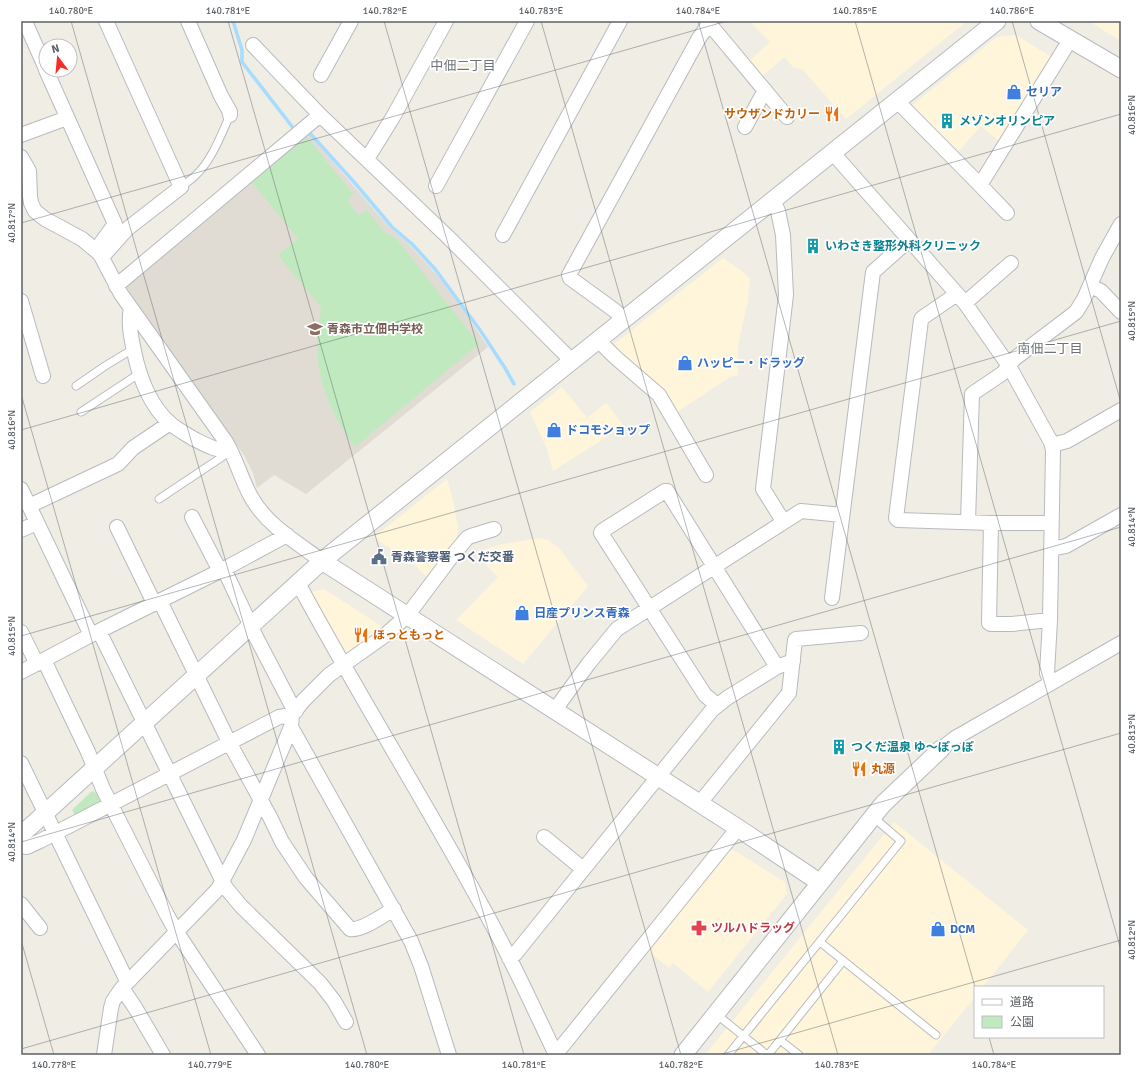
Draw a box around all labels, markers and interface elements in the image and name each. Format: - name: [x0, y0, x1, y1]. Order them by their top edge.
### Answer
- text: 140.780°E: [49, 5, 94, 17]
- text: 140.781°E: [206, 5, 251, 17]
- text: 140.782°E: [363, 5, 408, 17]
- text: 140.783°E: [519, 5, 564, 17]
- text: 140.784°E: [676, 5, 721, 17]
- text: 140.785°E: [833, 5, 878, 17]
- text: 140.786°E: [990, 5, 1035, 17]
- north arrow: [38, 38, 78, 78]
- text: N: [50, 42, 61, 56]
- district label: 中佃二丁目: [430, 58, 496, 74]
- shop icon: セリア: [1005, 83, 1023, 101]
- place label: セリア: [1026, 85, 1062, 100]
- text: 40.816°N: [1126, 95, 1138, 135]
- restaurant icon: サウザンドカリー: [823, 105, 841, 123]
- place label: サウザンドカリー: [724, 107, 820, 122]
- building icon: メゾンオリンピア: [938, 112, 956, 130]
- place label: メゾンオリンピア: [959, 114, 1055, 129]
- text: 40.817°N: [6, 203, 18, 243]
- building icon: いわさき整形外科クリニック: [804, 237, 822, 255]
- place label: いわさき整形外科クリニック: [825, 239, 981, 254]
- text: 40.815°N: [1126, 301, 1138, 341]
- school or university icon: 青森市立佃中学校: [306, 320, 324, 338]
- place label: 青森市立佃中学校: [327, 322, 423, 337]
- district label: 南佃二丁目: [1017, 341, 1083, 357]
- shop icon: ハッピー・ドラッグ: [676, 354, 694, 372]
- place label: ハッピー・ドラッグ: [697, 356, 805, 371]
- text: 40.816°N: [6, 410, 18, 450]
- shop icon: ドコモショップ: [545, 421, 563, 439]
- place label: ドコモショップ: [566, 423, 650, 438]
- text: 40.814°N: [1126, 507, 1138, 547]
- public building icon: 青森警察署 つくだ交番: [370, 548, 388, 566]
- place label: 青森警察署 つくだ交番: [391, 550, 515, 565]
- shop icon: 日産プリンス青森: [513, 604, 531, 622]
- place label: 日産プリンス青森: [534, 606, 630, 621]
- text: 40.815°N: [6, 616, 18, 656]
- restaurant icon: ほっともっと: [352, 626, 370, 644]
- place label: ほっともっと: [373, 628, 445, 643]
- text: 40.813°N: [1126, 714, 1138, 754]
- building icon: つくだ温泉 ゆ～ぽっぽ: [830, 738, 848, 756]
- place label: つくだ温泉 ゆ～ぽっぽ: [851, 740, 974, 755]
- restaurant icon: 丸源: [850, 760, 868, 778]
- place label: 丸源: [871, 762, 895, 777]
- text: 40.814°N: [6, 822, 18, 862]
- pharmacy icon: ツルハドラッグ: [690, 919, 708, 937]
- shop icon: DCM: [929, 920, 947, 938]
- text: 40.812°N: [1126, 920, 1138, 960]
- place label: ツルハドラッグ: [711, 921, 795, 936]
- place label: DCM: [950, 922, 975, 937]
- legend: [974, 986, 1104, 1038]
- text: 道路: [1010, 995, 1034, 1010]
- text: 公園: [1010, 1015, 1034, 1030]
- text: 140.778°E: [32, 1059, 77, 1071]
- text: 140.779°E: [188, 1059, 233, 1071]
- text: 140.780°E: [345, 1059, 390, 1071]
- text: 140.781°E: [502, 1059, 547, 1071]
- text: 140.782°E: [659, 1059, 704, 1071]
- text: 140.783°E: [815, 1059, 860, 1071]
- text: 140.784°E: [972, 1059, 1017, 1071]

